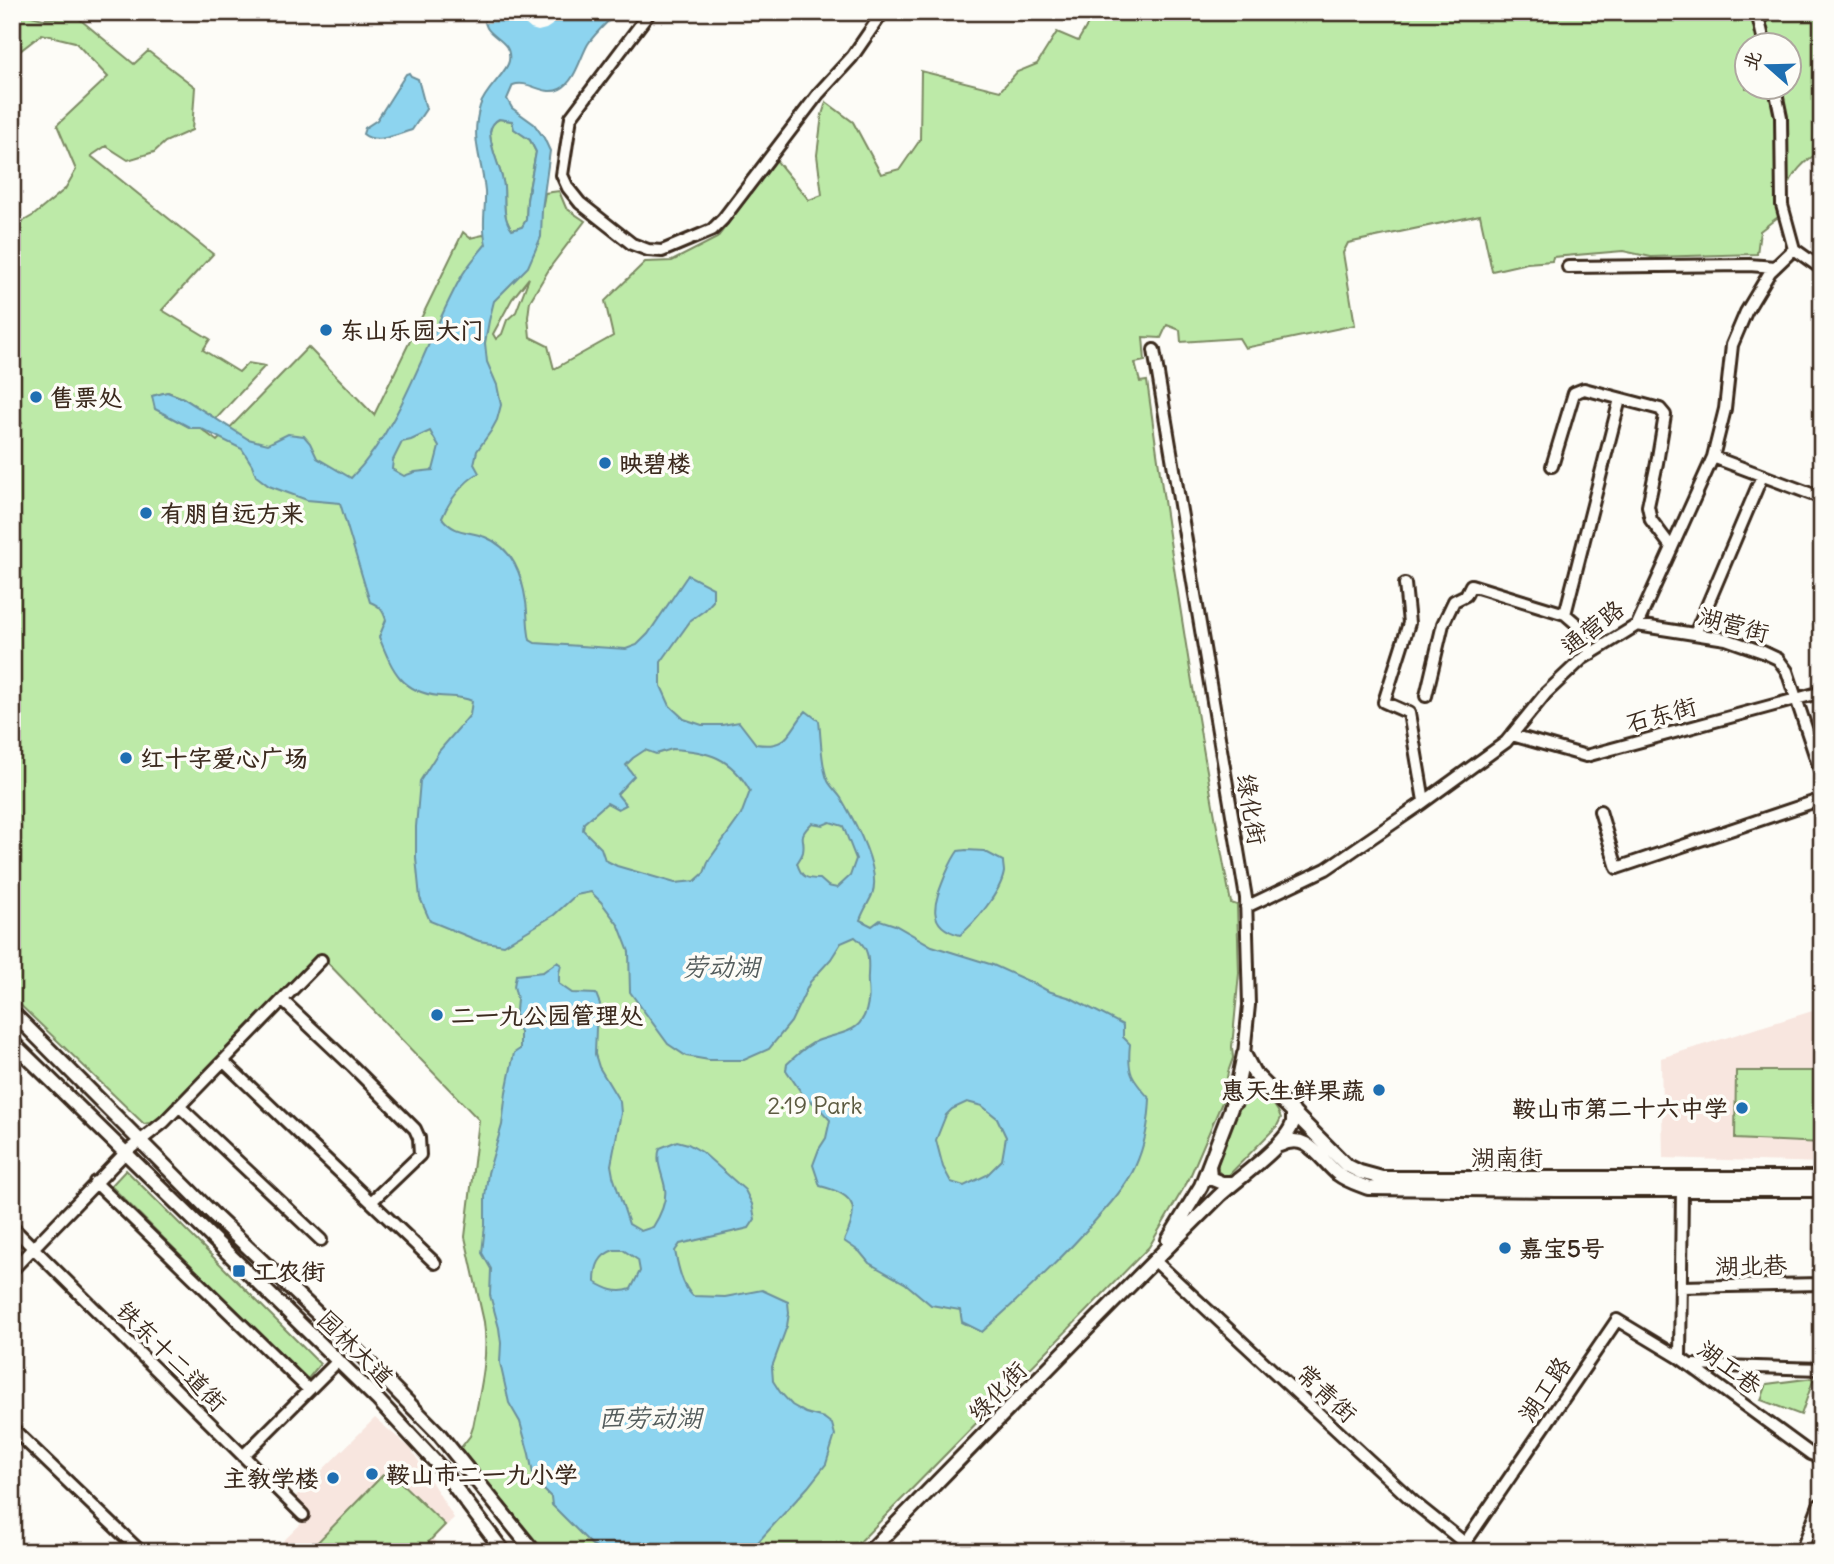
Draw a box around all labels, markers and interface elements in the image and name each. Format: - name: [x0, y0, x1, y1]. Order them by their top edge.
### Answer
- north arrow: [1732, 32, 1802, 102]
- text: 北: [1737, 47, 1767, 73]
- place label: 东山乐园大门: [340, 315, 484, 345]
- marker: 东山乐园大门: [318, 322, 334, 338]
- place label: 售票处: [50, 382, 123, 412]
- marker: 售票处: [28, 389, 44, 405]
- place label: 映碧楼: [619, 448, 691, 478]
- marker: 映碧楼: [597, 455, 613, 471]
- place label: 有朋自远方来: [160, 498, 304, 528]
- marker: 有朋自远方来: [138, 505, 154, 521]
- street label: 通营路: [1554, 593, 1630, 661]
- street label: 湖营街: [1695, 600, 1773, 648]
- street label: 石东街: [1622, 690, 1700, 738]
- place label: 红十字爱心广场: [140, 743, 308, 773]
- marker: 红十字爱心广场: [118, 750, 134, 766]
- street label: 绿化街: [1231, 771, 1273, 847]
- water label: 劳动湖: [682, 950, 763, 983]
- place label: 二一九公园管理处: [451, 1000, 644, 1030]
- marker: 二一九公园管理处: [429, 1007, 445, 1023]
- place label: 惠天生鲜果蔬: [1221, 1075, 1365, 1105]
- marker: 惠天生鲜果蔬: [1371, 1082, 1387, 1098]
- park label: 2·19 Park: [767, 1090, 863, 1120]
- place label: 鞍山市第二十六中学: [1512, 1093, 1728, 1123]
- marker: 鞍山市第二十六中学: [1734, 1100, 1750, 1116]
- street label: 湖南街: [1471, 1142, 1543, 1172]
- place label: 嘉宝5号: [1519, 1233, 1605, 1263]
- marker: 嘉宝5号: [1497, 1240, 1513, 1256]
- street label: 湖北巷: [1715, 1249, 1787, 1281]
- place label: 工农街: [253, 1256, 325, 1286]
- marker: 工农街: [231, 1263, 247, 1279]
- street label: 铁东十二道街: [110, 1294, 234, 1418]
- street label: 园林大道: [311, 1303, 401, 1393]
- street label: 湖工巷: [1692, 1333, 1768, 1401]
- street label: 湖工路: [1511, 1351, 1577, 1427]
- street label: 绿化街: [961, 1355, 1033, 1427]
- street label: 常青街: [1290, 1357, 1364, 1429]
- water label: 西劳动湖: [598, 1401, 705, 1434]
- place label: 鞍山市二一九小学: [386, 1459, 578, 1489]
- place label: 主教学楼: [223, 1463, 319, 1493]
- marker: 鞍山市二一九小学: [364, 1466, 380, 1482]
- marker: 主教学楼: [325, 1470, 341, 1486]

